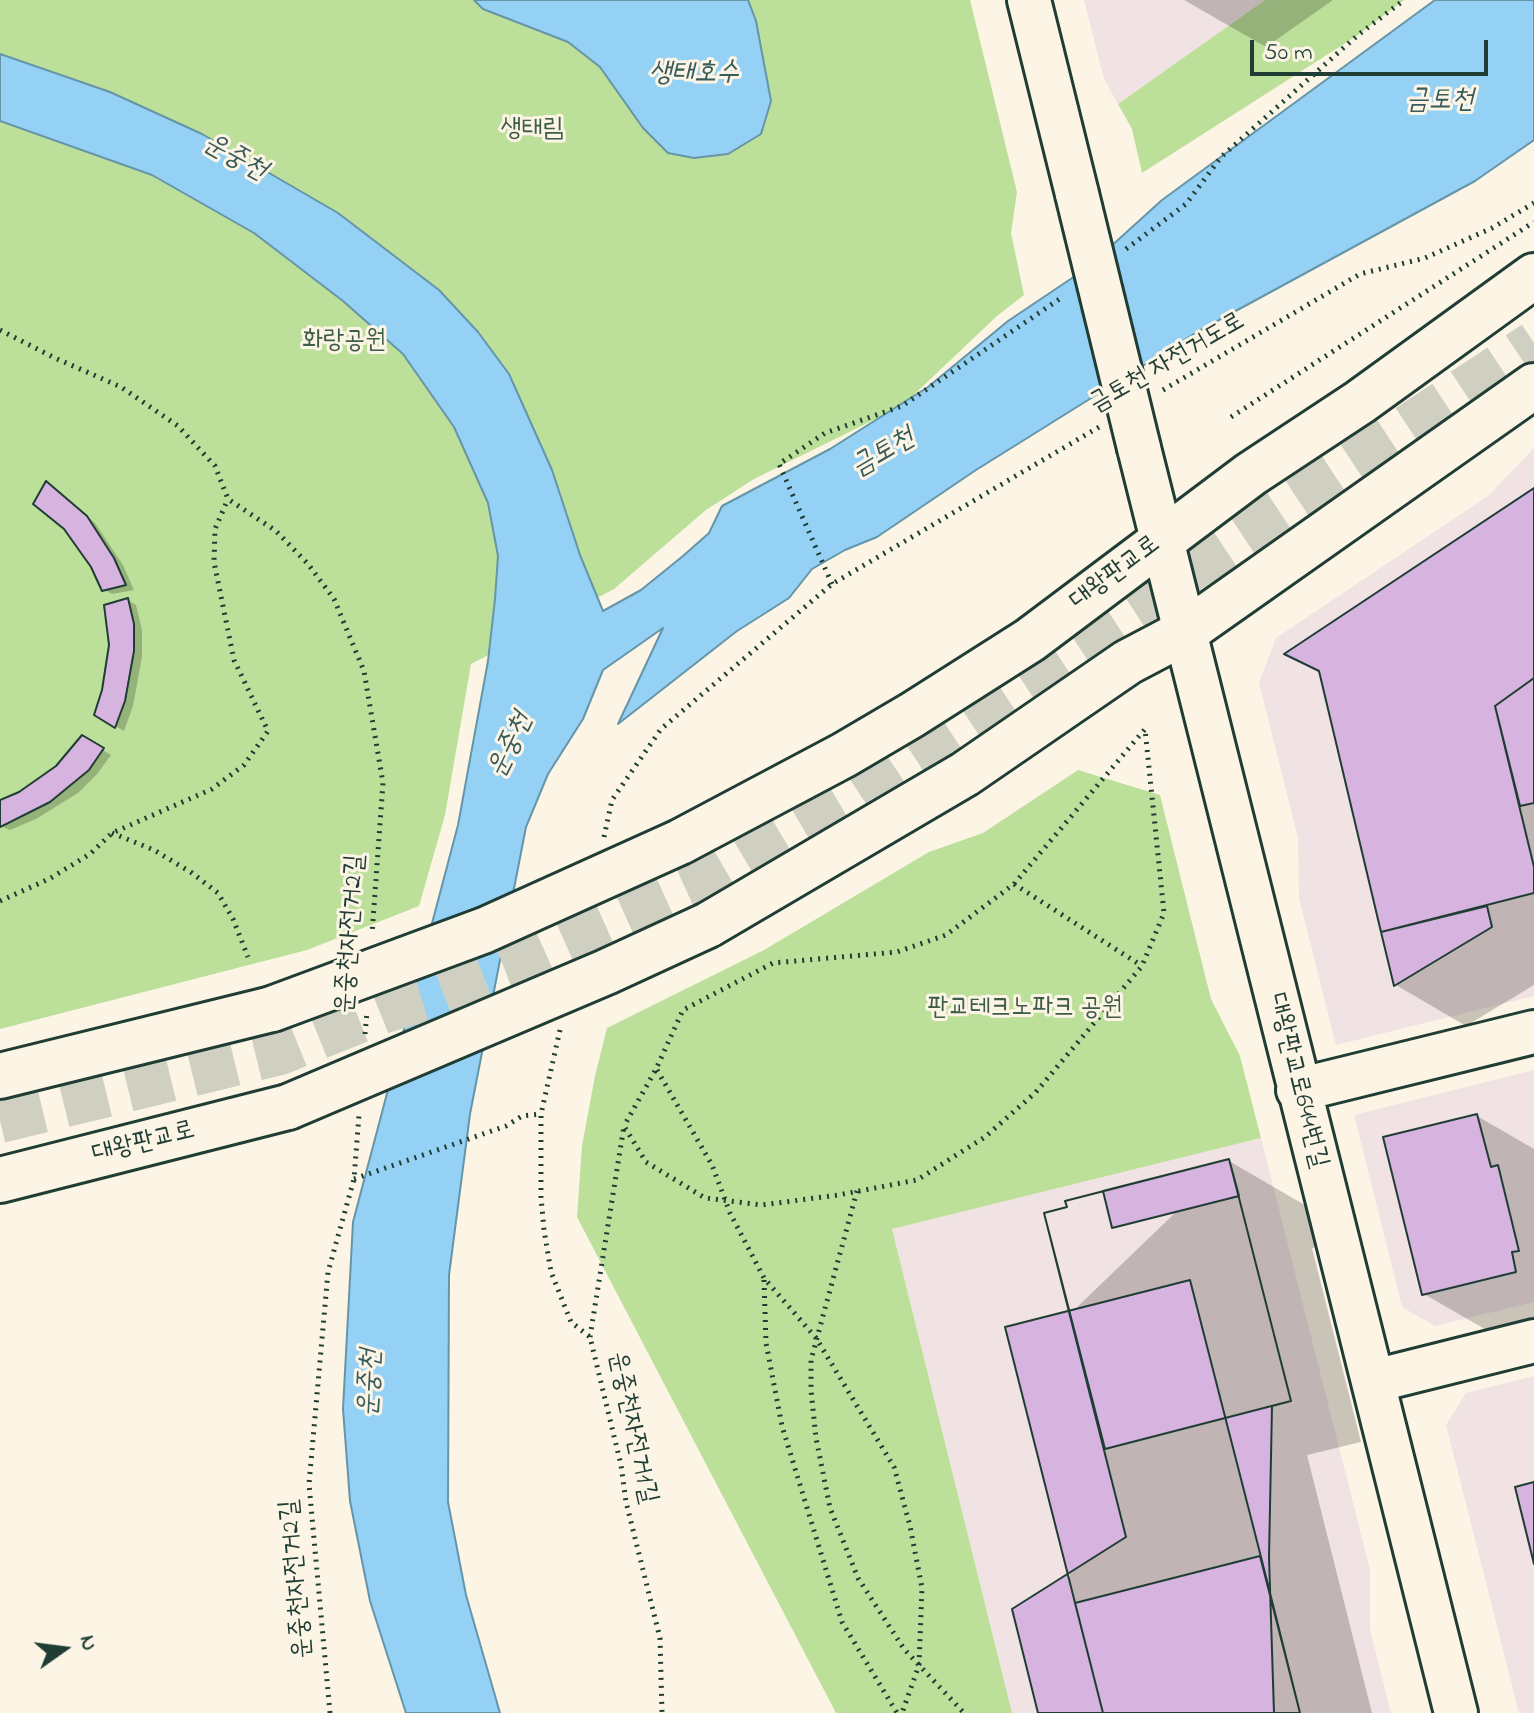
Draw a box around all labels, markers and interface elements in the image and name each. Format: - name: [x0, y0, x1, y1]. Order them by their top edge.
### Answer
- scale bar: [1254, 24, 1492, 74]
- text: 50 m: [1264, 36, 1313, 71]
- water label: 생태호수: [649, 58, 739, 92]
- water label: 금토천: [1406, 85, 1474, 119]
- park label: 생태림: [501, 115, 563, 147]
- water label: 운중천: [196, 128, 272, 190]
- street label: 금토천 자전거도로: [1085, 307, 1251, 421]
- park label: 화랑공원: [302, 327, 386, 359]
- water label: 금토천: [846, 423, 922, 485]
- street label: 대왕판교로: [1065, 530, 1167, 618]
- water label: 운중천: [482, 708, 542, 784]
- street label: 운중천자전거2길: [331, 853, 373, 1015]
- street label: 대왕판교로644번길: [1259, 990, 1333, 1172]
- park label: 판교테크노파크 공원: [928, 994, 1122, 1026]
- street label: 대왕판교로: [89, 1116, 199, 1172]
- water label: 운중천: [353, 1348, 391, 1418]
- street label: 운중천자전거1길: [600, 1349, 662, 1507]
- street label: 운중천자전거2길: [276, 1498, 320, 1660]
- north arrow: [24, 1609, 104, 1689]
- text: N: [70, 1632, 105, 1654]

